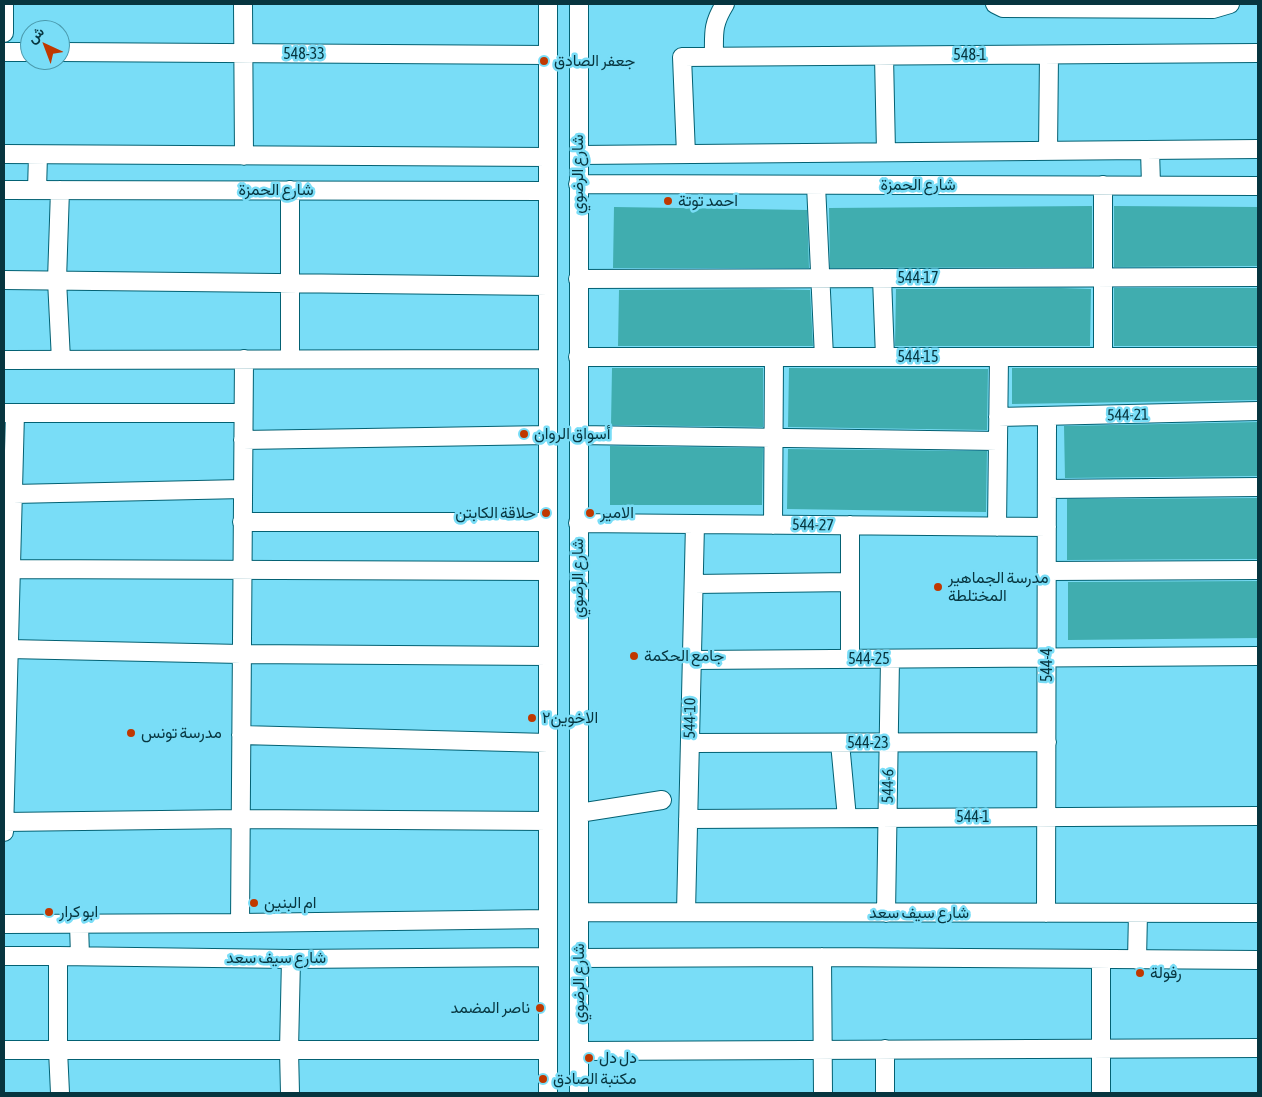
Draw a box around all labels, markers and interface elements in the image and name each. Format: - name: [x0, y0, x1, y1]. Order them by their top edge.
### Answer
- north arrow: [20, 20, 70, 70]
- text: ش: [24, 23, 47, 46]
- street label: 548-33: [283, 44, 325, 64]
- street label: 548-1: [953, 45, 987, 65]
- place label: جعفر الصادق: [554, 51, 635, 71]
- marker: جعفر الصادق: [538, 55, 550, 67]
- street label: شارع الرضوي: [568, 134, 588, 214]
- street label: شارع الحمزة: [880, 175, 956, 195]
- street label: شارع الحمزة: [238, 180, 314, 200]
- place label: احمد توتة: [678, 191, 738, 211]
- marker: احمد توتة: [662, 195, 674, 207]
- street label: 544-17: [898, 268, 938, 288]
- street label: 544-15: [898, 347, 938, 367]
- street label: 544-21: [1107, 405, 1149, 425]
- place label: أسواق الروان: [534, 424, 610, 444]
- marker: أسواق الروان: [518, 428, 530, 440]
- place label: حلاقة الكابتن: [455, 503, 536, 523]
- place label: الامير: [600, 503, 634, 523]
- marker: حلاقة الكابتن: [540, 507, 552, 519]
- marker: الامير: [584, 507, 596, 519]
- street label: 544-27: [792, 515, 834, 535]
- street label: شارع الرضوي: [568, 538, 588, 618]
- place label: مدرسة الجماهير المختلطة: [948, 568, 1049, 606]
- marker: مدرسة الجماهير المختلطة: [932, 581, 944, 593]
- place label: جامع الحكمة: [644, 646, 724, 666]
- street label: 544-4: [1037, 648, 1057, 682]
- street label: 544-25: [848, 649, 890, 669]
- marker: جامع الحكمة: [628, 650, 640, 662]
- street label: 544-10: [680, 697, 700, 739]
- place label: الاخوين٢: [542, 708, 598, 728]
- marker: الاخوين٢: [526, 712, 538, 724]
- place label: مدرسة تونس: [141, 723, 222, 743]
- marker: مدرسة تونس: [125, 727, 137, 739]
- street label: 544-23: [847, 733, 889, 753]
- street label: 544-6: [878, 769, 898, 803]
- street label: 544-1: [956, 807, 990, 827]
- place label: ام البنين: [264, 893, 317, 913]
- marker: ام البنين: [248, 897, 260, 909]
- place label: ابو كرار: [59, 902, 98, 922]
- street label: شارع سيف سعد: [869, 903, 969, 923]
- marker: ابو كرار: [43, 906, 55, 918]
- street label: شارع الرضوي: [569, 943, 589, 1023]
- street label: شارع سيف سعد: [226, 948, 326, 968]
- place label: رفولة: [1150, 963, 1182, 983]
- marker: رفولة: [1134, 967, 1146, 979]
- place label: ناصر المضمد: [451, 998, 530, 1018]
- marker: ناصر المضمد: [534, 1002, 546, 1014]
- place label: دل دل: [599, 1048, 637, 1068]
- marker: دل دل: [583, 1052, 595, 1064]
- place label: مكتبة الصادق: [553, 1069, 636, 1089]
- marker: مكتبة الصادق: [537, 1073, 549, 1085]

